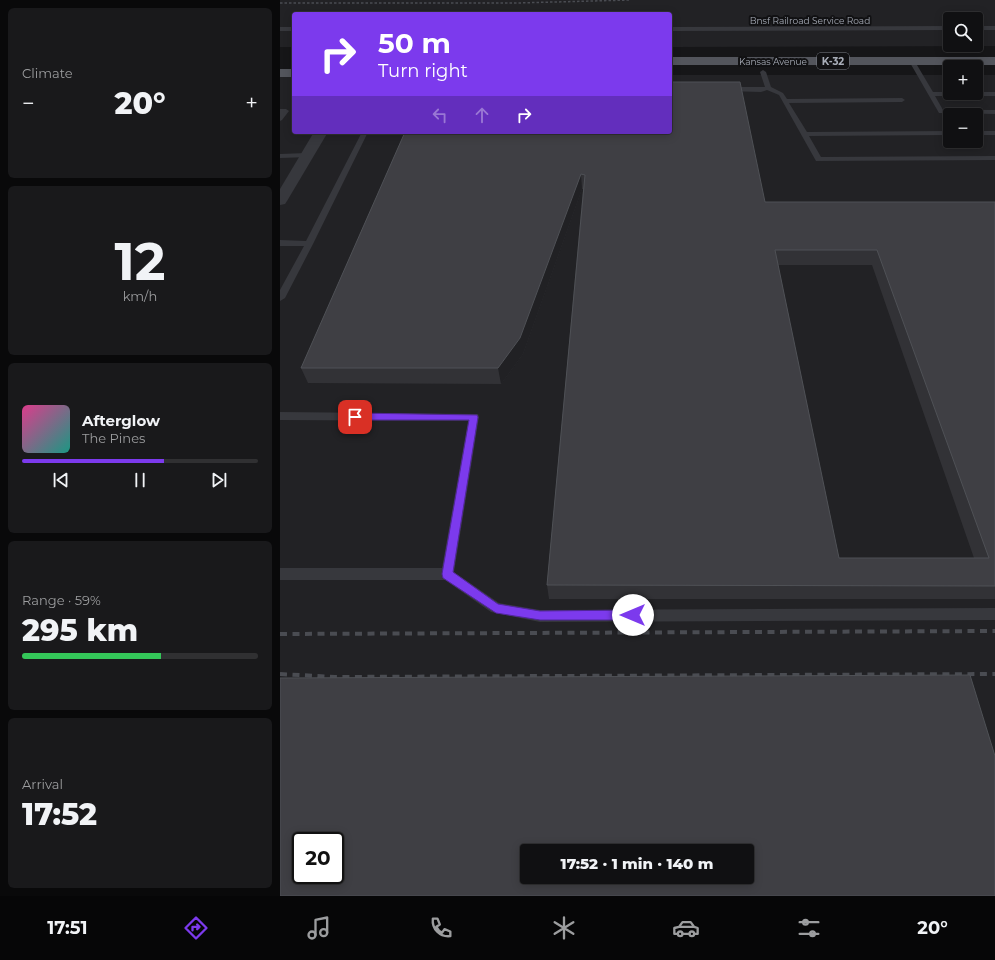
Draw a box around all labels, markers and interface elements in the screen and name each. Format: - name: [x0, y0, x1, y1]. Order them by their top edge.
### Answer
- map controls: [943, 12, 983, 148]
- button: search: [943, 12, 983, 52]
- street label: Bnsf Railroad Service Road: [750, 15, 870, 26]
- text: 50 m: [378, 26, 451, 60]
- icon: right: [312, 28, 364, 80]
- road number: K-32: [817, 53, 849, 69]
- street label: Kansas Avenue: [739, 56, 808, 67]
- text: Turn right: [378, 60, 468, 82]
- button: +: [943, 60, 983, 100]
- text: Climate: [22, 65, 73, 81]
- text: 20°: [114, 85, 166, 122]
- text: −: [22, 90, 35, 117]
- text: +: [245, 90, 258, 117]
- icon: left: [429, 104, 451, 126]
- icon: ahead: [471, 104, 493, 126]
- icon: right: [513, 104, 535, 126]
- button: −: [943, 108, 983, 148]
- text: 12: [114, 230, 166, 293]
- text: km/h: [123, 288, 157, 304]
- pin: [338, 400, 372, 434]
- icon: arrive: [344, 406, 366, 428]
- text: Afterglow: [82, 411, 160, 430]
- text: The Pines: [82, 430, 145, 446]
- icon: previous: [50, 469, 72, 491]
- icon: pause: [129, 469, 151, 491]
- icon: next: [208, 469, 230, 491]
- text: Range · 59%: [22, 592, 101, 608]
- position arrow: [612, 594, 654, 636]
- text: 295 km: [22, 612, 138, 649]
- text: Arrival: [22, 776, 63, 792]
- text: 17:52: [22, 796, 97, 833]
- speed limit sign: 20: [292, 832, 344, 884]
- text: 17:52 · 1 min · 140 m: [561, 854, 713, 873]
- icon: directions: [182, 914, 210, 942]
- icon: music: [305, 914, 333, 942]
- icon: phone: [427, 914, 455, 942]
- icon: climate: [550, 914, 578, 942]
- icon: car: [672, 914, 700, 942]
- icon: filters: [795, 914, 823, 942]
- text: 17:51: [47, 917, 88, 939]
- text: 20°: [917, 917, 948, 939]

